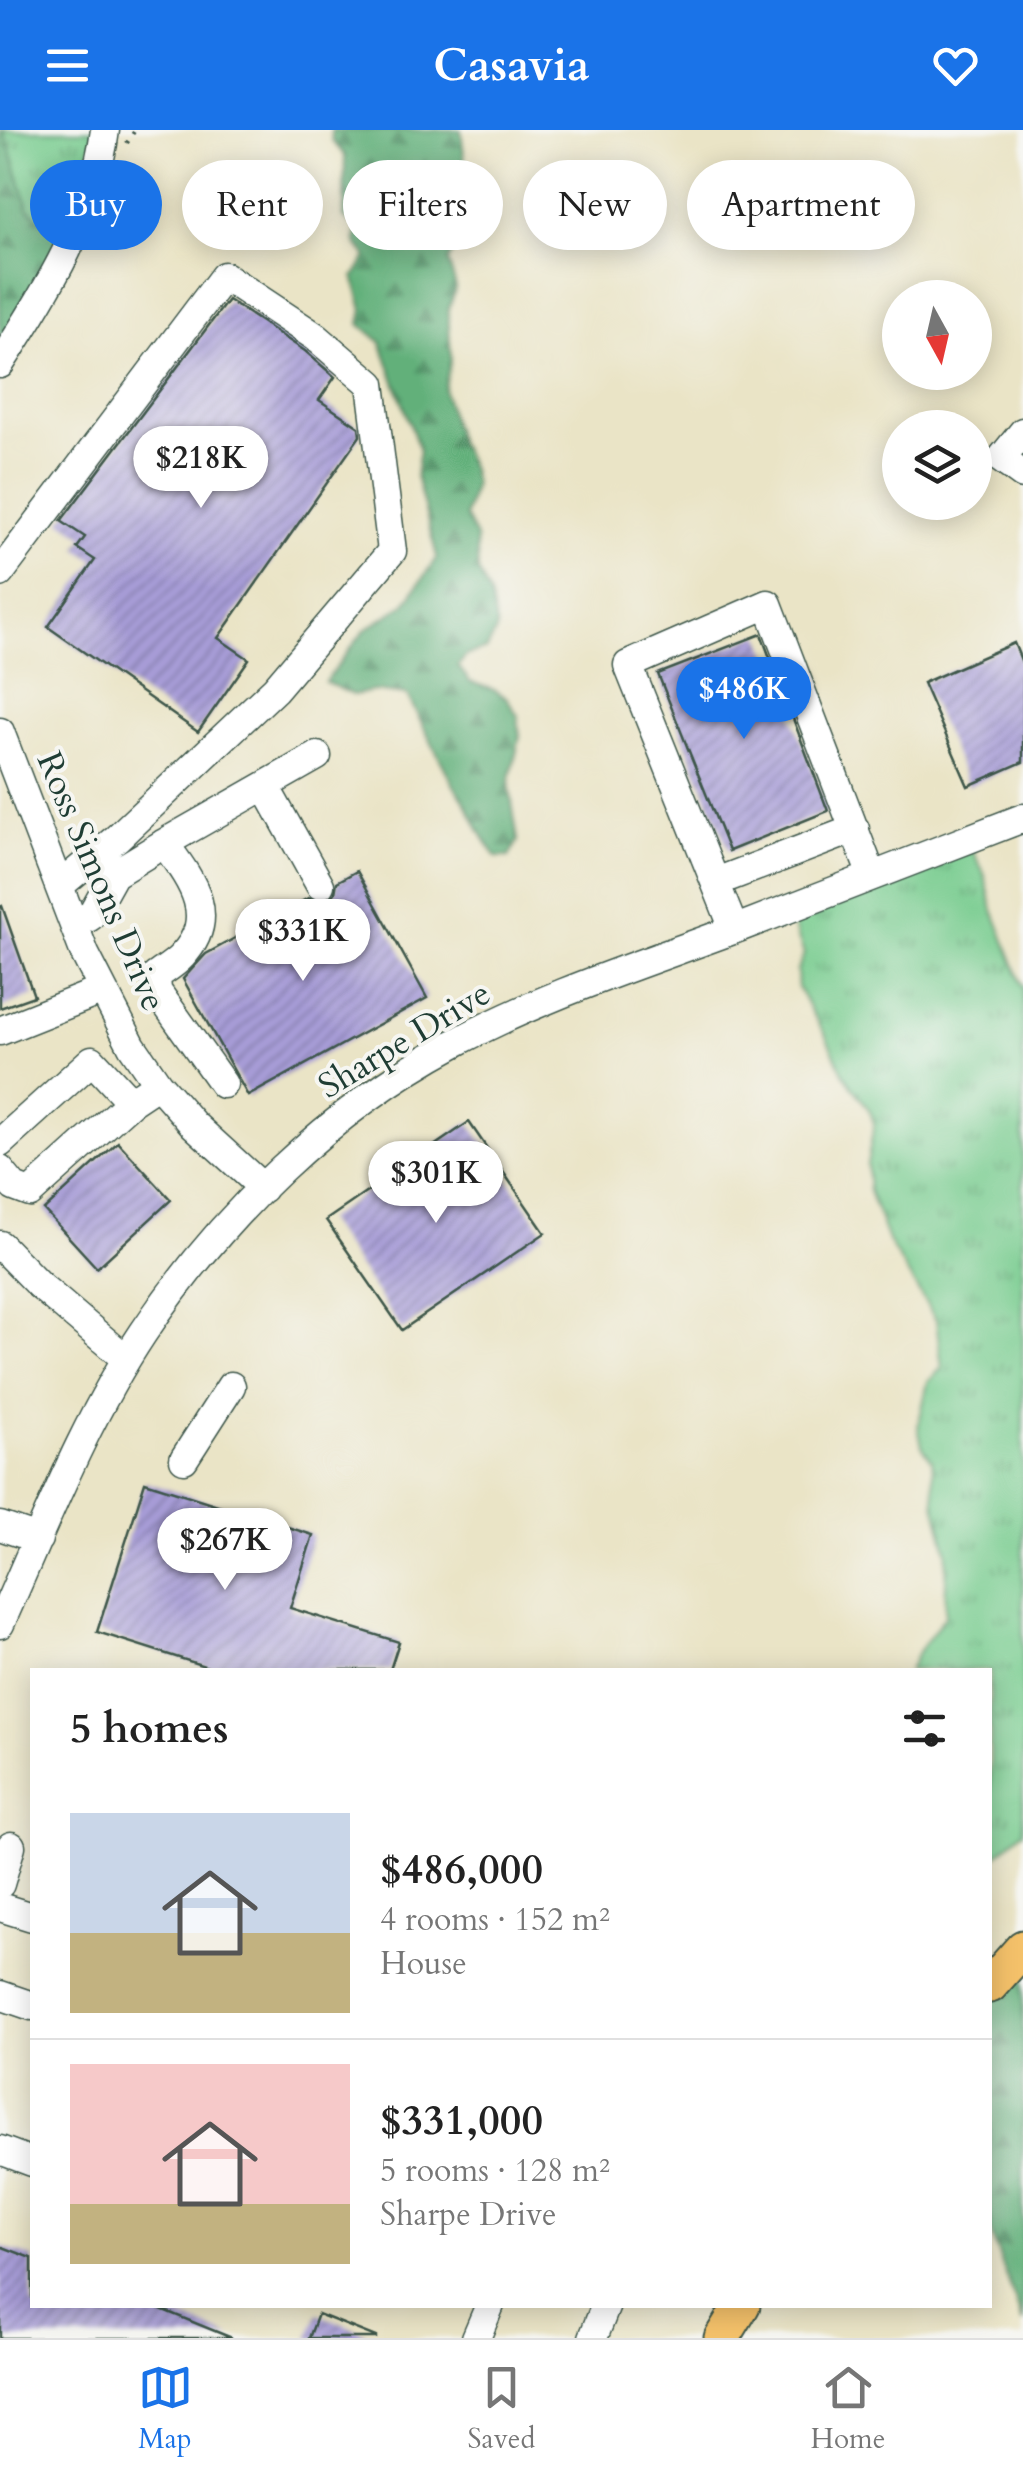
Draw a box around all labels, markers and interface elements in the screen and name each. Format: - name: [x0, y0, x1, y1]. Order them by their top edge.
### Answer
- text: Casavia: [433, 35, 590, 96]
- icon: menu: [40, 38, 95, 93]
- icon: heart: [928, 38, 983, 93]
- chip: Buy: [30, 160, 162, 250]
- chip: Rent: [182, 160, 323, 250]
- chip: Filters: [343, 160, 503, 250]
- chip: New: [523, 160, 667, 250]
- chip: Apartment: [687, 160, 915, 250]
- north arrow: [882, 280, 992, 390]
- map controls: [882, 280, 992, 520]
- button: layers: [882, 410, 992, 520]
- pin: $218K: [131, 426, 271, 511]
- text: $218K: [155, 436, 247, 480]
- pin: $486K: [674, 657, 814, 742]
- text: $486K: [698, 667, 790, 711]
- street label: Ross Simons Drive: [25, 744, 177, 1019]
- pin: $331K: [233, 899, 373, 984]
- text: $331K: [257, 909, 349, 953]
- street label: Sharpe Drive: [309, 970, 500, 1110]
- pin: $301K: [366, 1141, 506, 1226]
- text: $301K: [390, 1151, 482, 1195]
- pin: $267K: [155, 1508, 295, 1593]
- text: $267K: [179, 1518, 271, 1562]
- text: 5 homes: [70, 1700, 228, 1757]
- icon: filters: [897, 1701, 952, 1756]
- text: $486,000: [380, 1841, 543, 1898]
- icon: home: [150, 1853, 270, 1973]
- text: 4 rooms · 152 m²: [380, 1898, 610, 1942]
- text: House: [380, 1942, 467, 1986]
- text: $331,000: [380, 2092, 543, 2149]
- icon: home: [150, 2104, 270, 2224]
- text: 5 rooms · 128 m²: [380, 2149, 610, 2193]
- text: Sharpe Drive: [380, 2193, 557, 2237]
- tab: Map: [138, 2360, 193, 2458]
- tab: Saved: [468, 2360, 535, 2458]
- tab: Home: [811, 2360, 885, 2458]

